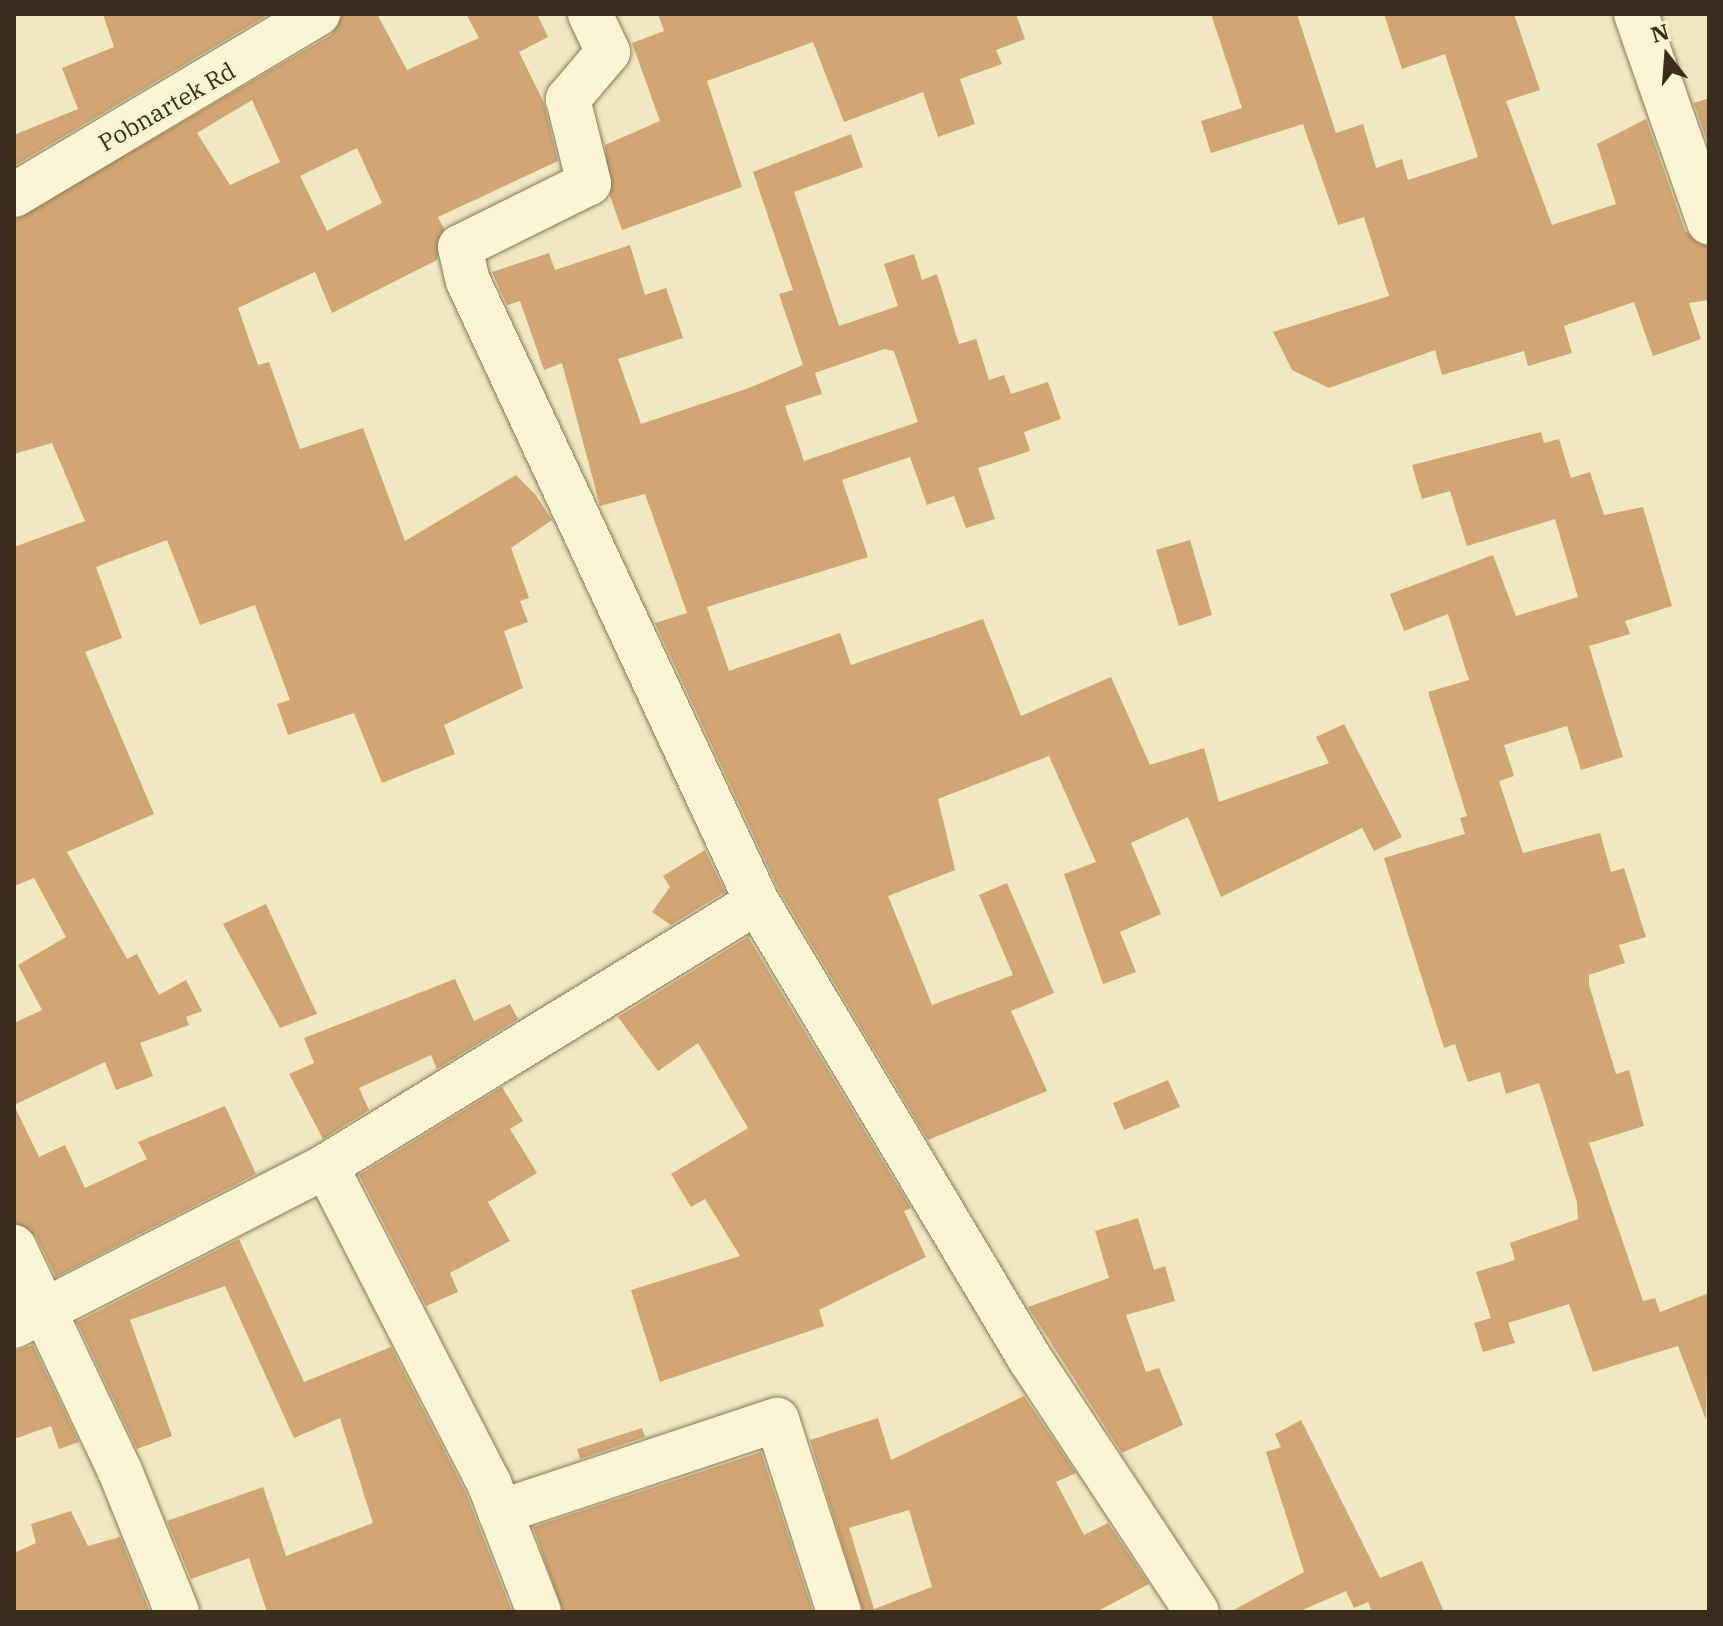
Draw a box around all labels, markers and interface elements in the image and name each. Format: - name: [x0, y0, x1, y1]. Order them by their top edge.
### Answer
- north arrow: [1627, 16, 1707, 96]
- text: N: [1647, 16, 1672, 49]
- street label: Pobnartek Rd: [94, 56, 240, 158]

